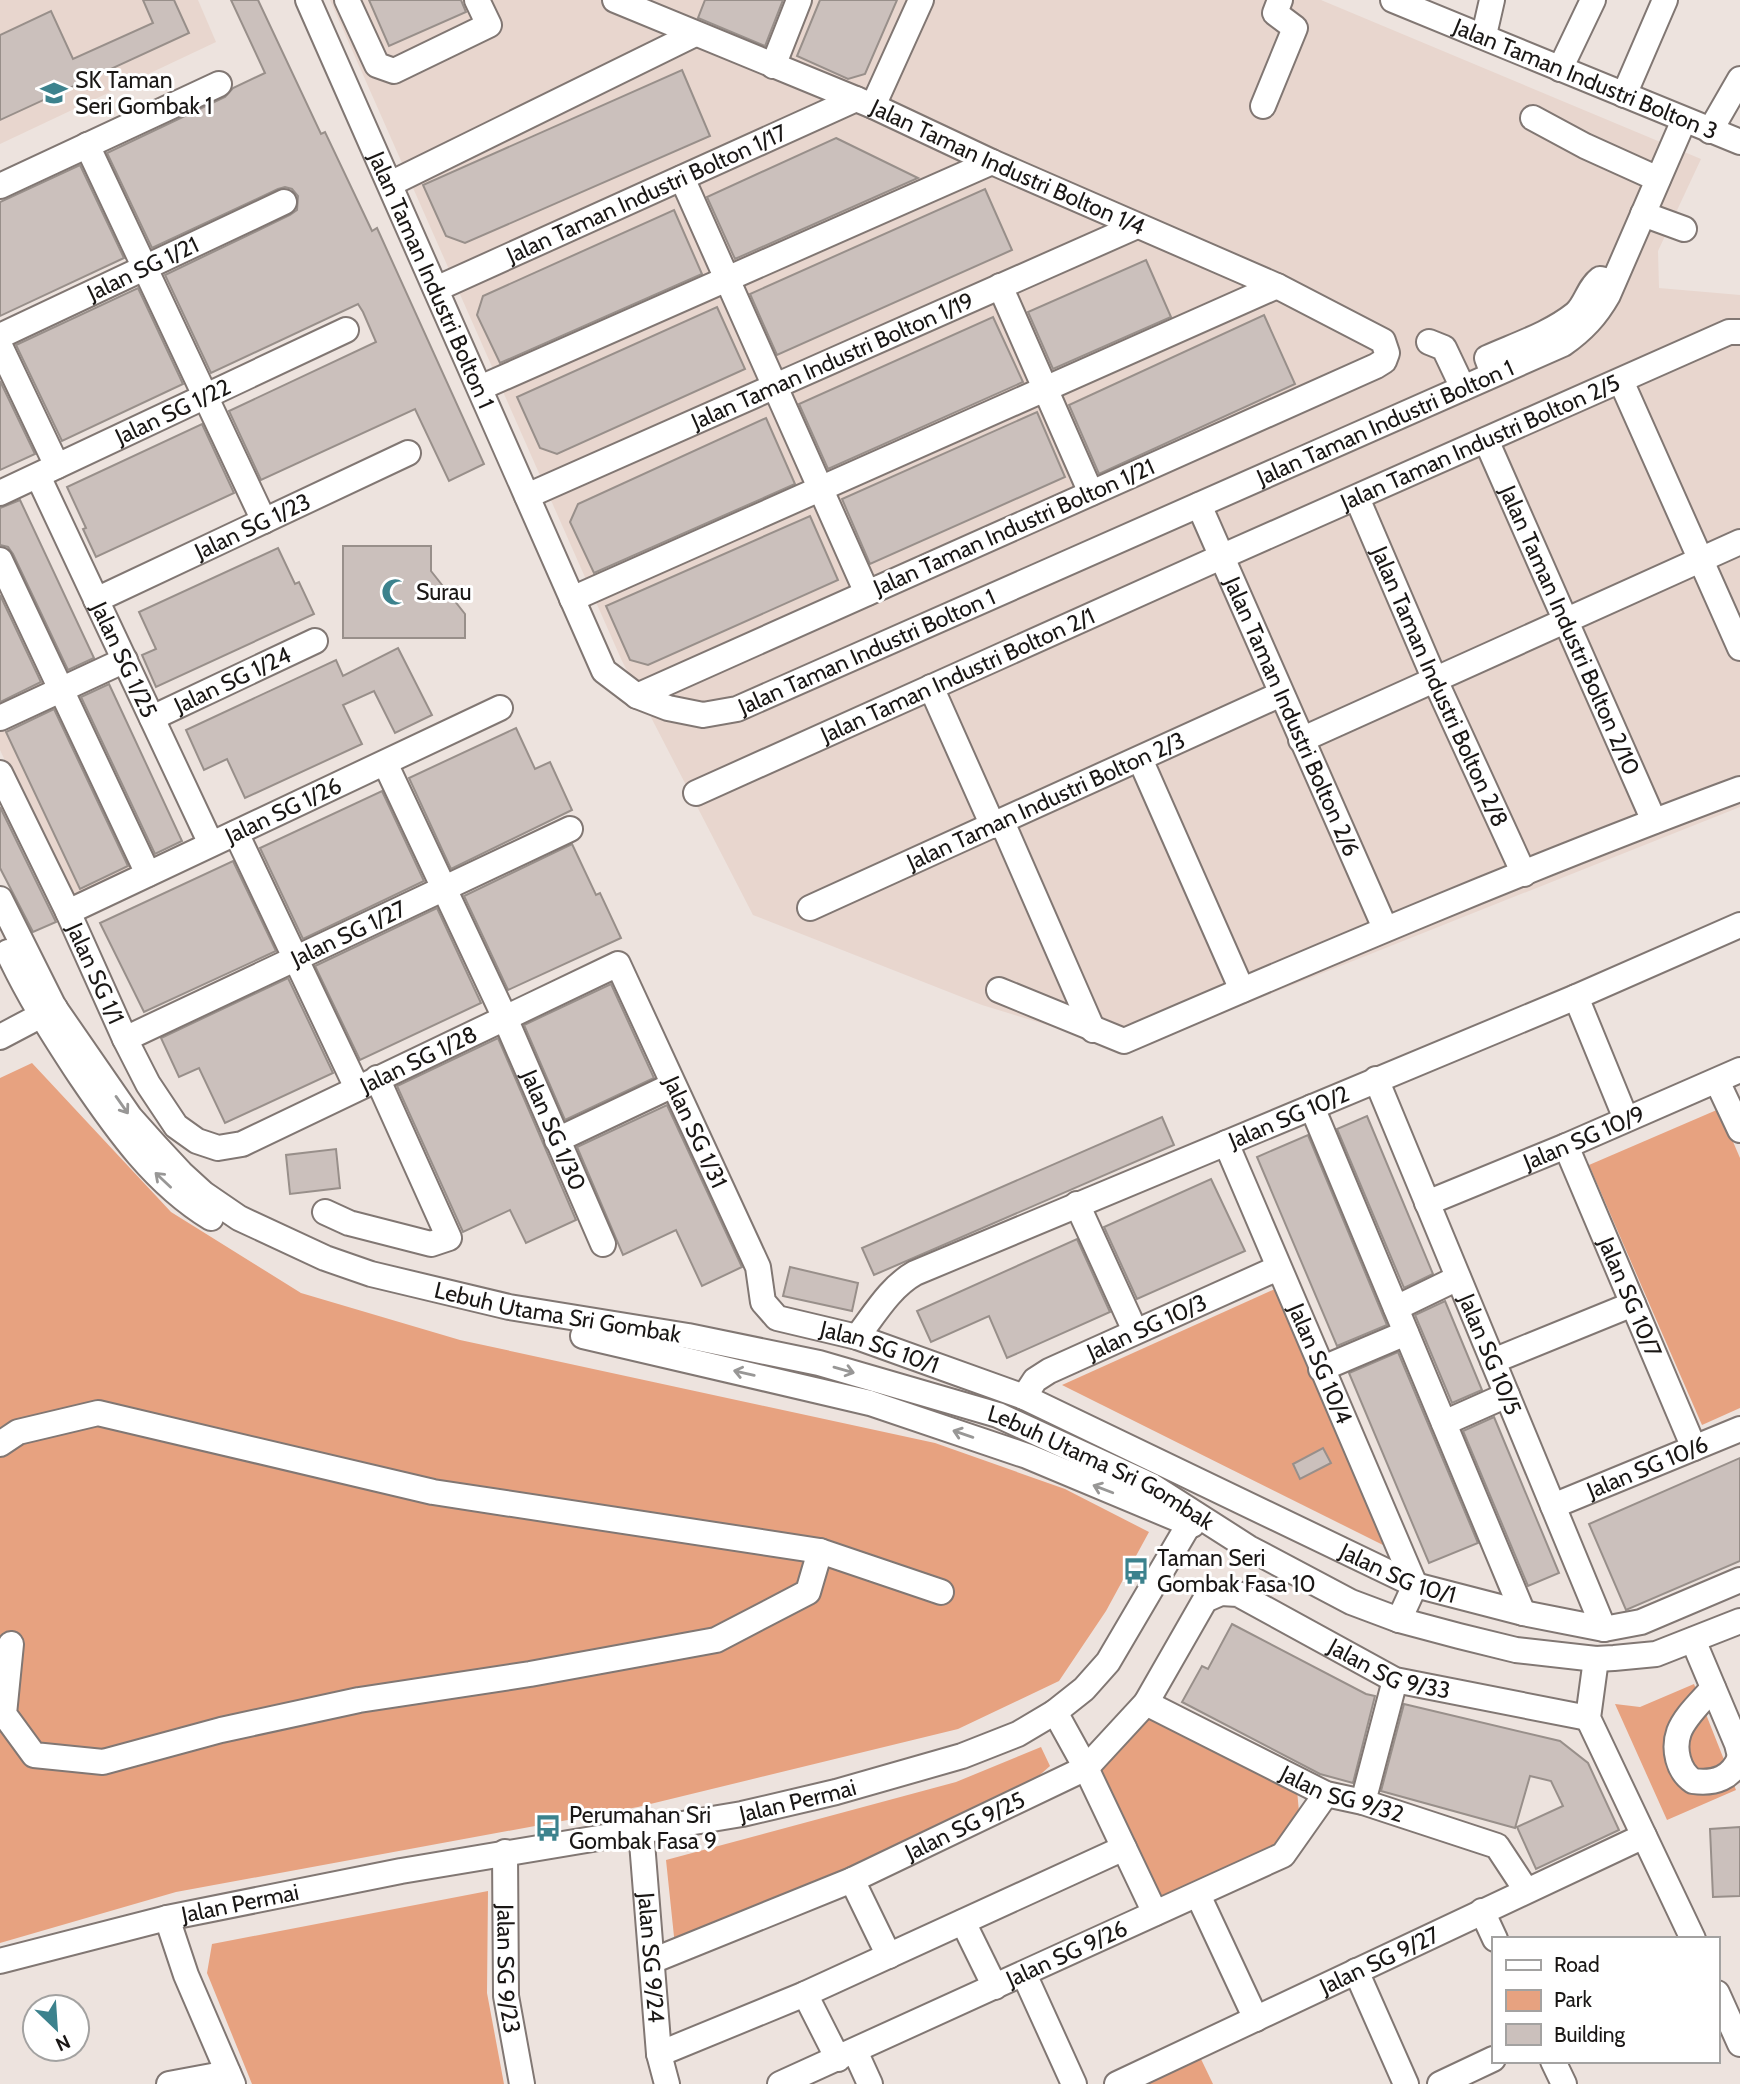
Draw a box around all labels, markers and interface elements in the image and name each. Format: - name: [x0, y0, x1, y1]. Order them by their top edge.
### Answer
- street label: Jalan Taman Industri Bolton 3: [1448, 12, 1722, 145]
- place label: SK Taman Seri Gombak 1: [75, 66, 212, 120]
- school or university icon: SK Taman Seri Gombak 1: [39, 78, 69, 108]
- street label: Jalan Taman Industri Bolton 1/4: [865, 93, 1149, 241]
- street label: Jalan Taman Industri Bolton 1/17: [501, 118, 791, 270]
- street label: Jalan Taman Industri Bolton 1: [362, 146, 500, 413]
- street label: Jalan SG 1/21: [82, 230, 203, 307]
- street label: Jalan Taman Industri Bolton 1/19: [686, 286, 978, 436]
- street label: Jalan Taman Industri Bolton 1: [1252, 354, 1518, 492]
- street label: Jalan Taman Industri Bolton 2/5: [1335, 368, 1624, 517]
- street label: Jalan SG 1/22: [110, 372, 235, 451]
- street label: Jalan Taman Industri Bolton 1/21: [868, 452, 1159, 602]
- street label: Jalan Taman Industri Bolton 2/10: [1493, 480, 1646, 779]
- street label: Jalan SG 1/23: [189, 487, 315, 566]
- street label: Jalan Taman Industri Bolton 2/8: [1365, 541, 1514, 831]
- street label: Jalan Taman Industri Bolton 2/6: [1218, 571, 1366, 861]
- mosque icon: Surau: [380, 577, 410, 607]
- place label: Surau: [416, 578, 472, 606]
- street label: Jalan Taman Industri Bolton 1: [733, 583, 999, 721]
- street label: Jalan SG 1/25: [85, 596, 164, 722]
- street label: Jalan Taman Industri Bolton 2/1: [815, 602, 1099, 749]
- street label: Jalan SG 1/24: [169, 641, 295, 720]
- street label: Jalan Taman Industri Bolton 2/3: [901, 726, 1189, 877]
- street label: Jalan SG 1/26: [220, 771, 346, 850]
- street label: Jalan SG 1/27: [285, 894, 411, 973]
- street label: Jalan SG 1/1: [60, 918, 130, 1028]
- street label: Jalan SG 1/28: [355, 1020, 482, 1100]
- street label: Jalan SG 1/30: [515, 1065, 592, 1195]
- street label: Jalan SG 1/31: [657, 1071, 733, 1192]
- street label: Jalan SG 10/2: [1223, 1079, 1353, 1155]
- one-way arrow: [114, 1095, 129, 1114]
- street label: Jalan SG 10/9: [1518, 1099, 1649, 1176]
- one-way arrow: [154, 1172, 172, 1188]
- street label: Jalan SG 10/7: [1592, 1232, 1668, 1362]
- street label: Lebuh Utama Sri Gombak: [432, 1276, 684, 1349]
- street label: Jalan SG 10/3: [1081, 1288, 1211, 1367]
- street label: Jalan SG 10/5: [1452, 1289, 1528, 1419]
- street label: Jalan SG 10/4: [1282, 1298, 1358, 1428]
- street label: Jalan SG 10/1: [816, 1314, 943, 1379]
- one-way arrow: [833, 1365, 855, 1378]
- one-way arrow: [733, 1366, 756, 1379]
- street label: Lebuh Utama Sri Gombak: [985, 1399, 1220, 1536]
- one-way arrow: [952, 1427, 974, 1439]
- street label: Jalan SG 10/6: [1582, 1430, 1712, 1505]
- one-way arrow: [1093, 1481, 1115, 1494]
- street label: Jalan SG 10/1: [1334, 1537, 1459, 1609]
- place label: Taman Seri Gombak Fasa 10: [1157, 1544, 1316, 1598]
- bus stop icon: Taman Seri Gombak Fasa 10: [1121, 1556, 1151, 1586]
- street label: Jalan SG 9/33: [1323, 1632, 1453, 1705]
- street label: Jalan SG 9/32: [1275, 1759, 1408, 1828]
- street label: Jalan Permai: [735, 1773, 859, 1828]
- street label: Jalan SG 9/25: [900, 1785, 1029, 1867]
- place label: Perumahan Sri Gombak Fasa 9: [569, 1801, 717, 1855]
- bus stop icon: Perumahan Sri Gombak Fasa 9: [533, 1813, 563, 1843]
- street label: Jalan Permai: [178, 1878, 301, 1929]
- street label: Jalan SG 9/24: [632, 1890, 670, 2024]
- street label: Jalan SG 9/23: [491, 1903, 527, 2036]
- street label: Jalan SG 9/26: [1001, 1914, 1132, 1994]
- street label: Jalan SG 9/27: [1314, 1920, 1444, 2001]
- legend: [1492, 1937, 1719, 2063]
- text: Road: [1554, 1952, 1600, 1977]
- text: Park: [1554, 1987, 1592, 2012]
- north arrow: [21, 1993, 91, 2063]
- text: Building: [1554, 2022, 1626, 2047]
- text: N: [52, 2030, 74, 2056]

